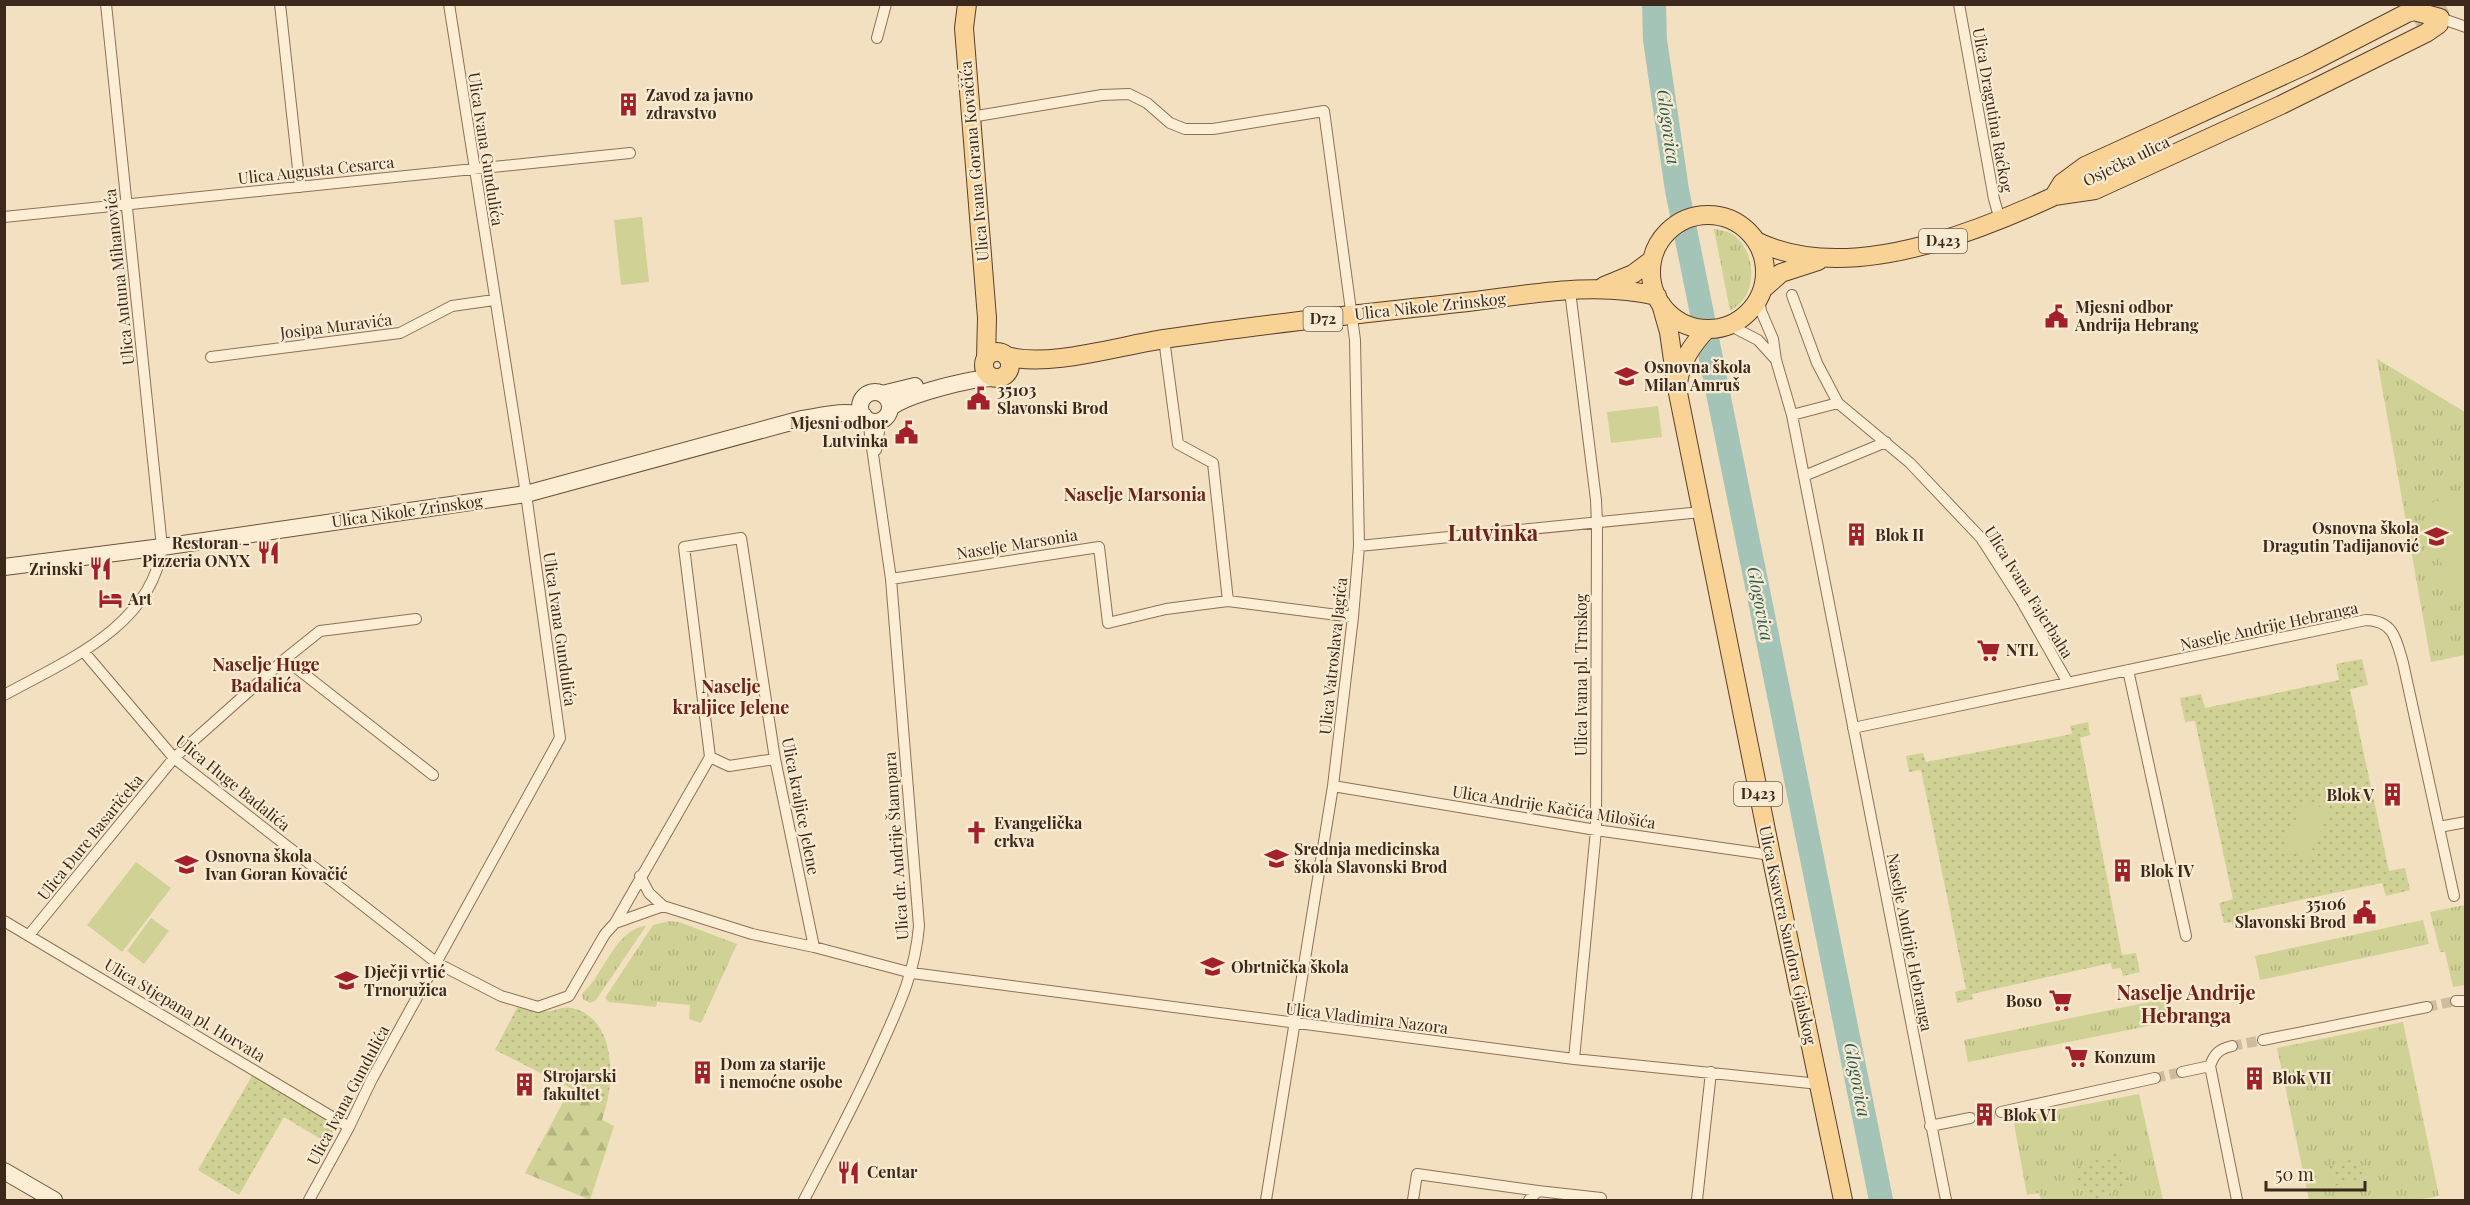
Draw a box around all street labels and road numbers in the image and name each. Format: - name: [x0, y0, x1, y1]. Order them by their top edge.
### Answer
- street label: Ulica Dragutina Raćkog: [1969, 26, 2018, 195]
- street label: Ulica Ivana Gorana Kovačića: [954, 60, 993, 262]
- street label: Ulica Ivana Gundulića: [464, 71, 509, 227]
- street label: Osječka ulica: [2079, 131, 2173, 191]
- street label: Ulica Augusta Cesarca: [237, 151, 395, 188]
- street label: Ulica Antuna Mihanovića: [99, 188, 138, 366]
- road number: D423: [1919, 229, 1967, 253]
- street label: Ulica Nikole Zrinskog: [1353, 287, 1507, 324]
- road number: D72: [1304, 307, 1342, 331]
- street label: Josipa Muravića: [278, 308, 393, 343]
- street label: Ulica Nikole Zrinskog: [330, 489, 484, 532]
- street label: Ulica Ivana Fajerbaha: [1980, 522, 2079, 662]
- street label: Naselje Marsonia: [955, 524, 1079, 563]
- street label: Ulica Ivana Gundulića: [539, 551, 582, 707]
- street label: Ulica Vatroslava Jagića: [1314, 576, 1351, 736]
- street label: Ulica Ivana pl. Trnskog: [1570, 593, 1591, 756]
- street label: Naselje Andrije Hebranga: [2178, 596, 2360, 655]
- street label: Ulica Huge Badalića: [172, 730, 295, 835]
- street label: Ulica kraljice Jelene: [778, 735, 825, 876]
- street label: Ulica dr. Andrije Štampara: [878, 751, 913, 941]
- street label: Ulica Đure Basaričeka: [32, 769, 147, 904]
- street label: Ulica Andrije Kačića Milošića: [1451, 780, 1657, 833]
- road number: D423: [1734, 782, 1782, 806]
- street label: Ulica Ksavera Šandora Gjalskog: [1755, 823, 1822, 1047]
- street label: Naselje Andrije Hebranga: [1883, 851, 1938, 1033]
- street label: Ulica Stjepana pl. Horvata: [101, 953, 270, 1066]
- street label: Ulica Vladimira Nazora: [1285, 997, 1450, 1038]
- street label: Ulica Ivana Gundulića: [302, 1021, 393, 1168]

